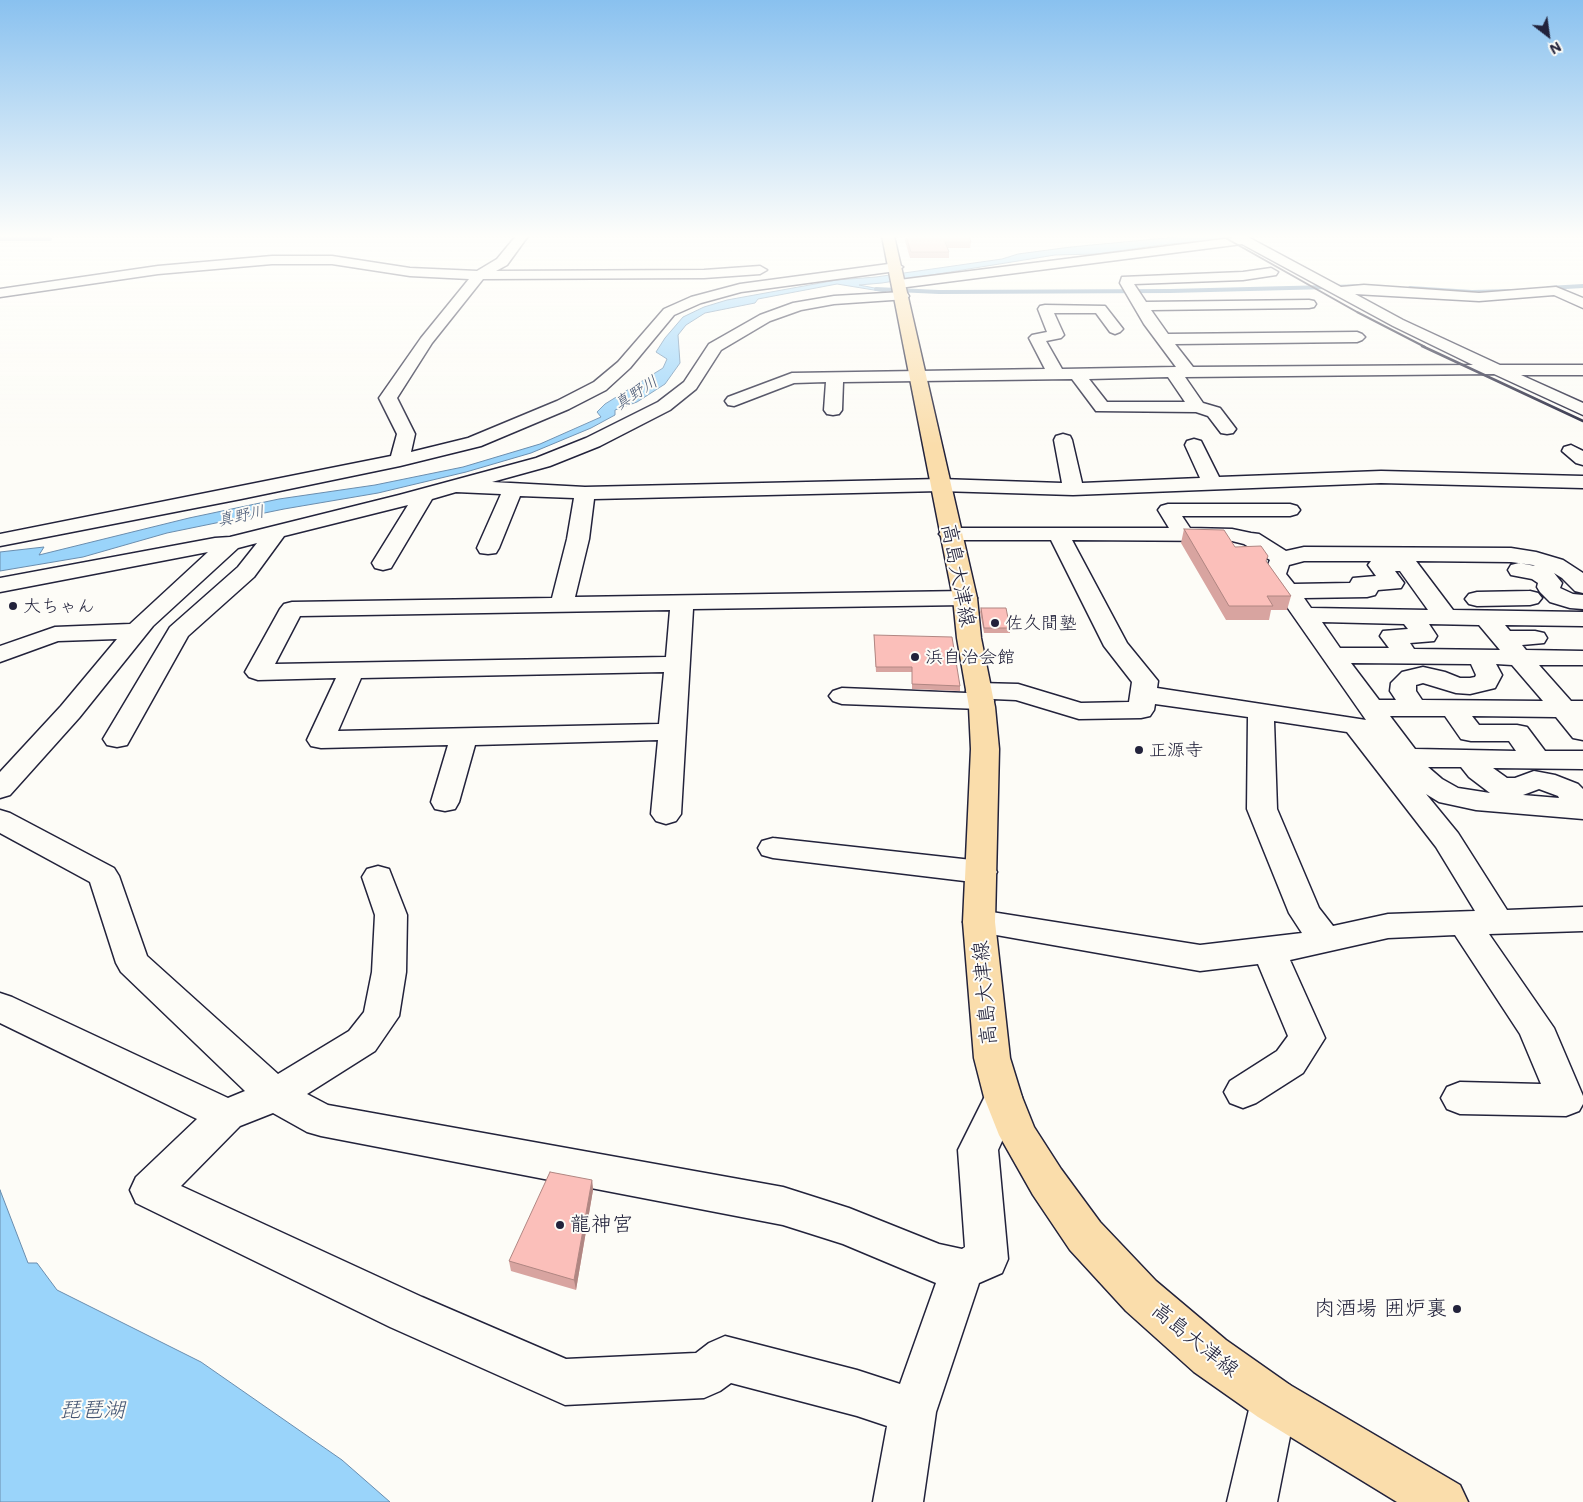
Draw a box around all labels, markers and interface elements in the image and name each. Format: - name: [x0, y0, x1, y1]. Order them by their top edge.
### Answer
- north arrow: [1523, 10, 1573, 60]
- text: N: [1546, 38, 1565, 59]
- water label: 真野川: [611, 372, 661, 414]
- water label: 真野川: [216, 502, 266, 530]
- street label: 高島大津線: [936, 521, 980, 629]
- place label: 大ちゃん: [23, 595, 95, 617]
- marker: 大ちゃん: [7, 600, 19, 612]
- place label: 佐久間塾: [1005, 612, 1077, 634]
- marker: 佐久間塾: [989, 617, 1001, 629]
- place label: 浜自治会館: [925, 646, 1015, 668]
- marker: 浜自治会館: [909, 651, 921, 663]
- place label: 正源寺: [1149, 739, 1203, 761]
- marker: 正源寺: [1133, 744, 1145, 756]
- street label: 高島大津線: [968, 940, 1002, 1046]
- place label: 龍神宮: [570, 1212, 633, 1238]
- marker: 龍神宮: [554, 1219, 566, 1231]
- place label: 肉酒場 囲炉裏: [1314, 1296, 1447, 1322]
- street label: 高島大津線: [1146, 1297, 1244, 1383]
- marker: 肉酒場 囲炉裏: [1451, 1303, 1463, 1315]
- water label: 琵琶湖: [59, 1397, 125, 1423]

